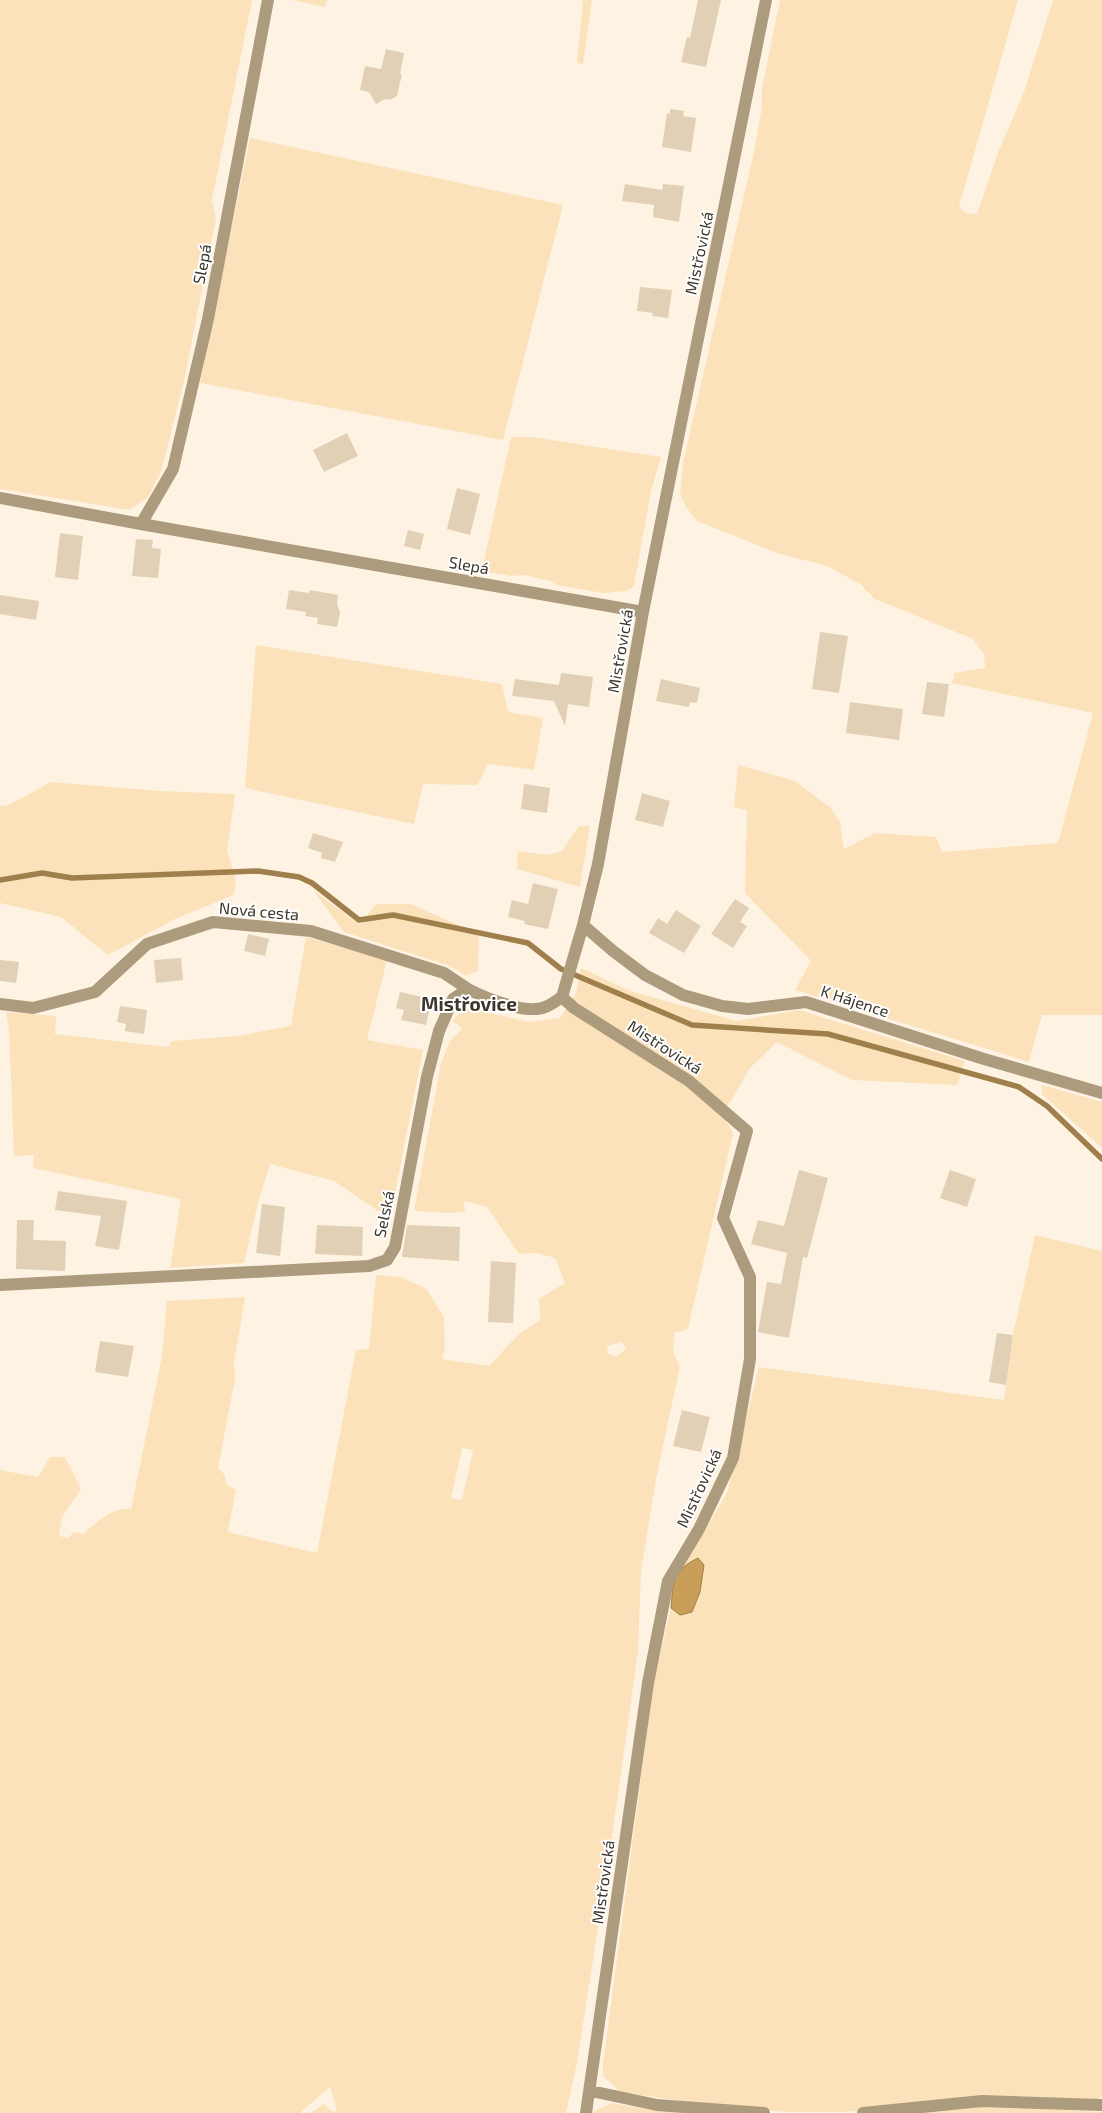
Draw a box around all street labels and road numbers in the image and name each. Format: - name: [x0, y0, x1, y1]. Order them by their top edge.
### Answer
- street label: Mistřovická: [680, 210, 717, 296]
- street label: Slepá: [188, 242, 215, 286]
- street label: Slepá: [448, 552, 491, 577]
- street label: Mistřovická: [603, 608, 636, 694]
- street label: Nová cesta: [218, 898, 300, 923]
- street label: K Hájence: [818, 981, 892, 1021]
- street label: Mistřovická: [625, 1016, 706, 1078]
- street label: Selská: [369, 1189, 398, 1239]
- street label: Mistřovická: [672, 1445, 725, 1530]
- street label: Mistřovická: [587, 1839, 618, 1925]

